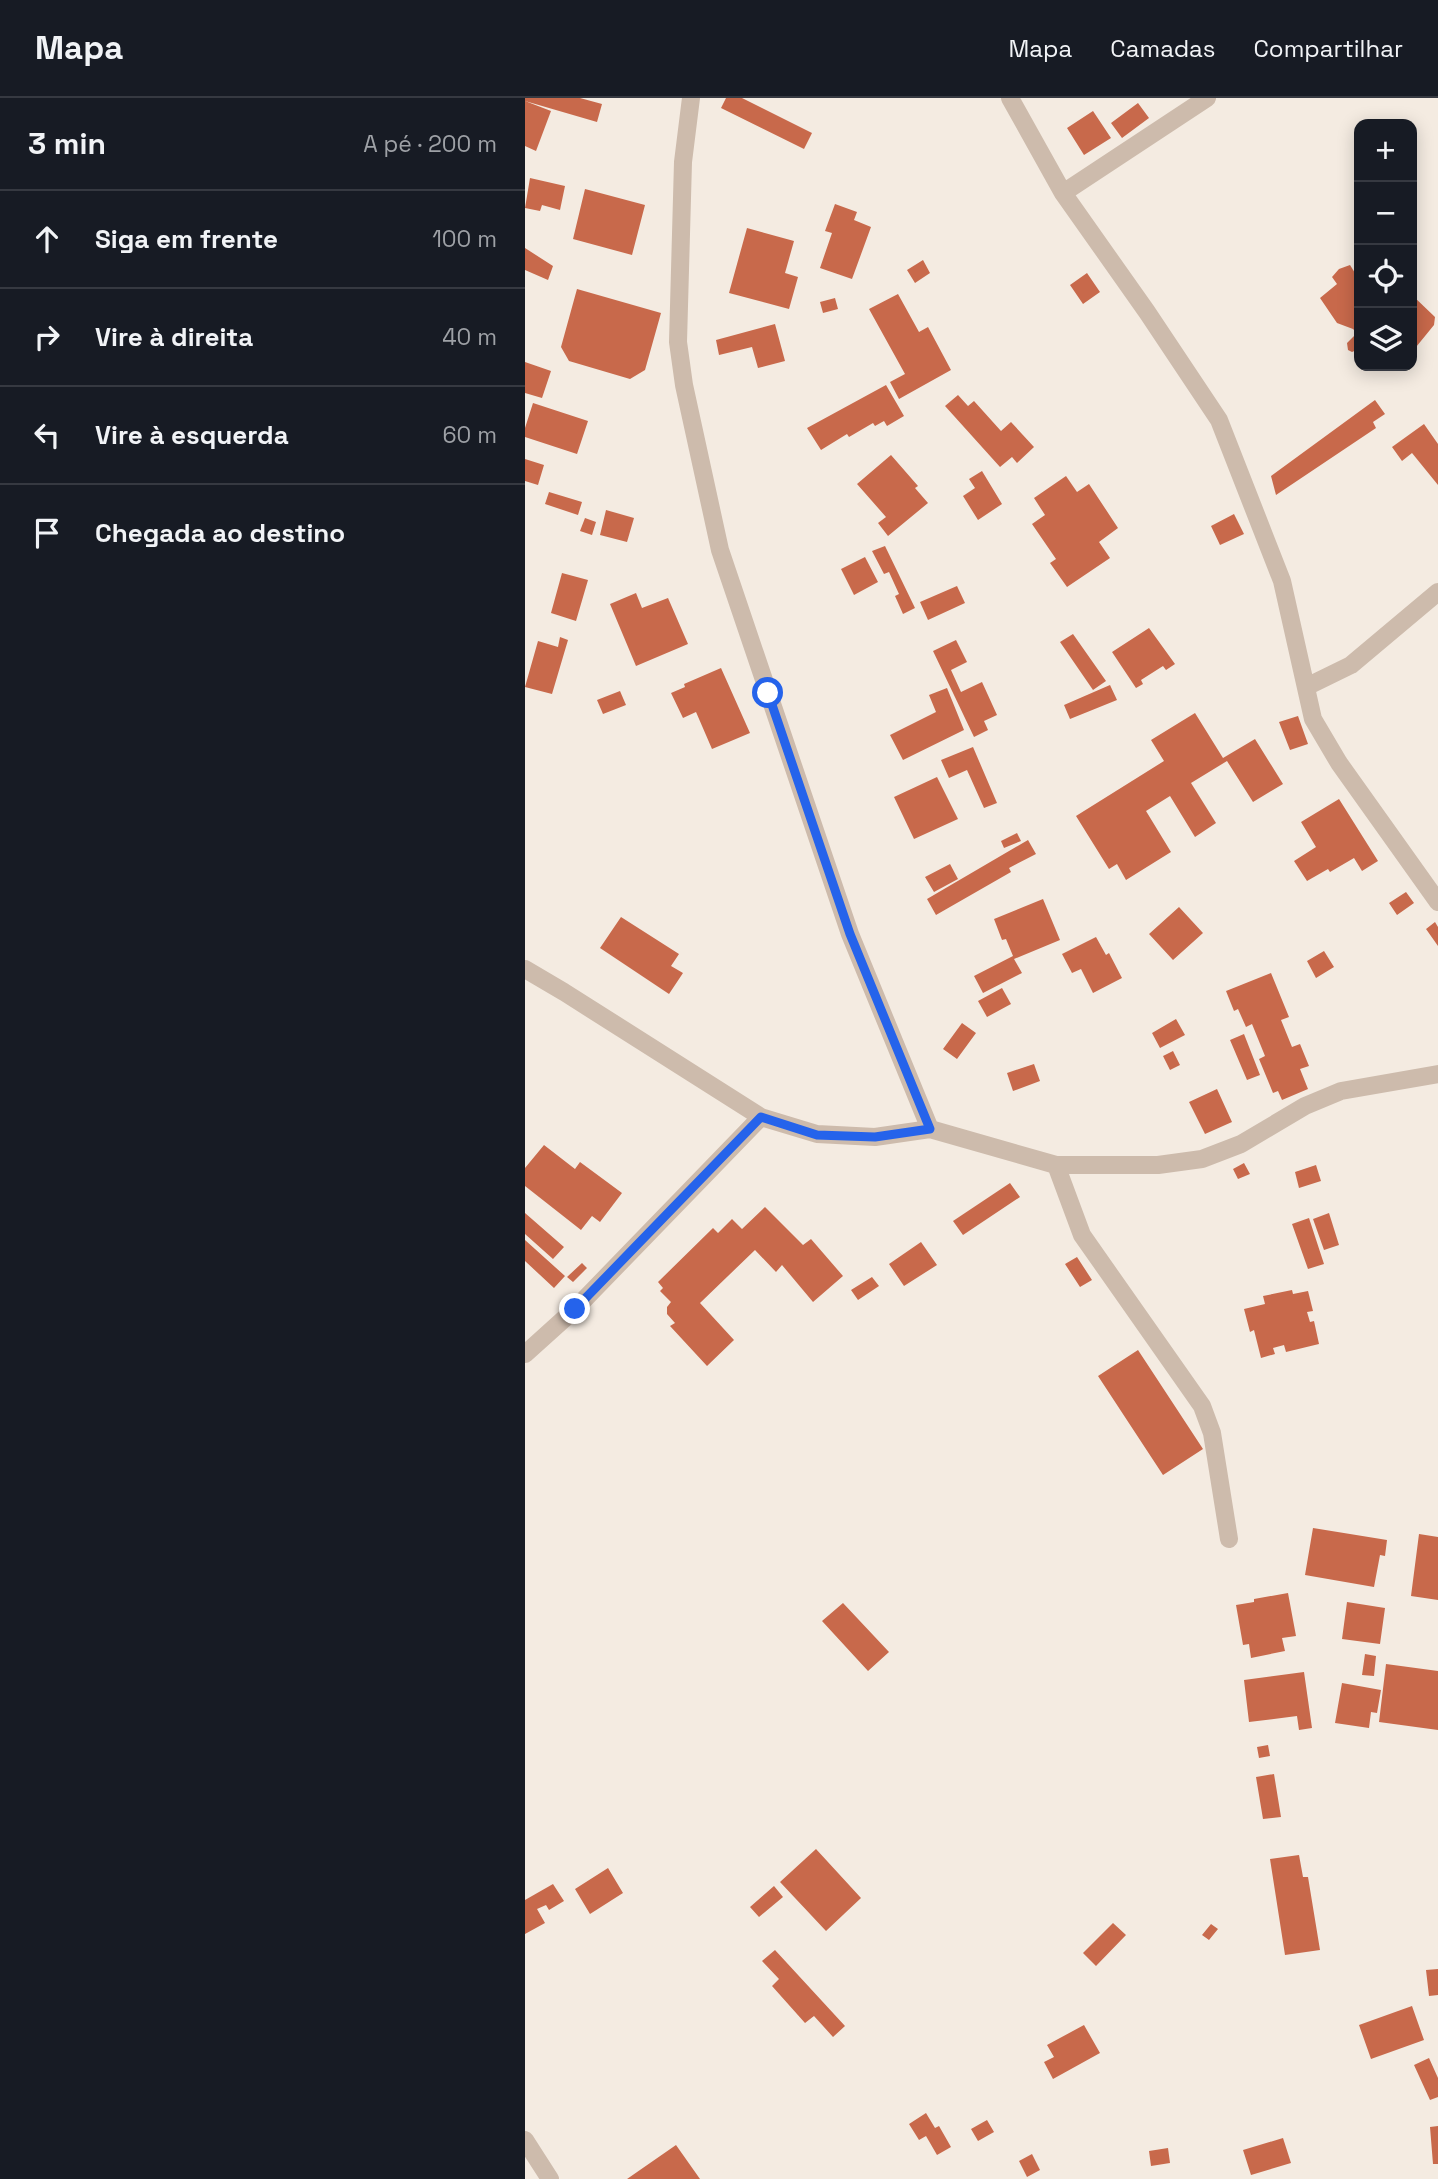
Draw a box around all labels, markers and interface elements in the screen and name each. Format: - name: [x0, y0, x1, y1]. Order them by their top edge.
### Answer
- text: Mapa: [35, 27, 123, 69]
- text: Mapa: [1008, 33, 1072, 64]
- text: Camadas: [1110, 33, 1215, 64]
- text: Compartilhar: [1253, 33, 1403, 64]
- map controls: [1354, 119, 1417, 371]
- button: +: [1354, 119, 1417, 182]
- text: 3 min: [28, 124, 106, 163]
- text: A pé · 200 m: [363, 129, 497, 159]
- button: −: [1354, 182, 1417, 245]
- icon: ahead: [28, 220, 66, 258]
- text: Siga em frente: [95, 222, 278, 256]
- text: 100 m: [432, 224, 497, 254]
- button: locate: [1354, 245, 1417, 308]
- button: layers: [1354, 308, 1417, 371]
- icon: right: [28, 318, 66, 356]
- text: Vire à direita: [95, 320, 253, 354]
- text: 40 m: [442, 322, 497, 352]
- icon: left: [28, 416, 66, 454]
- text: Vire à esquerda: [95, 418, 289, 452]
- text: 60 m: [442, 420, 497, 450]
- icon: arrive: [28, 514, 66, 552]
- text: Chegada ao destino: [95, 516, 345, 550]
- route start: [752, 677, 783, 708]
- route end: [559, 1293, 590, 1324]

